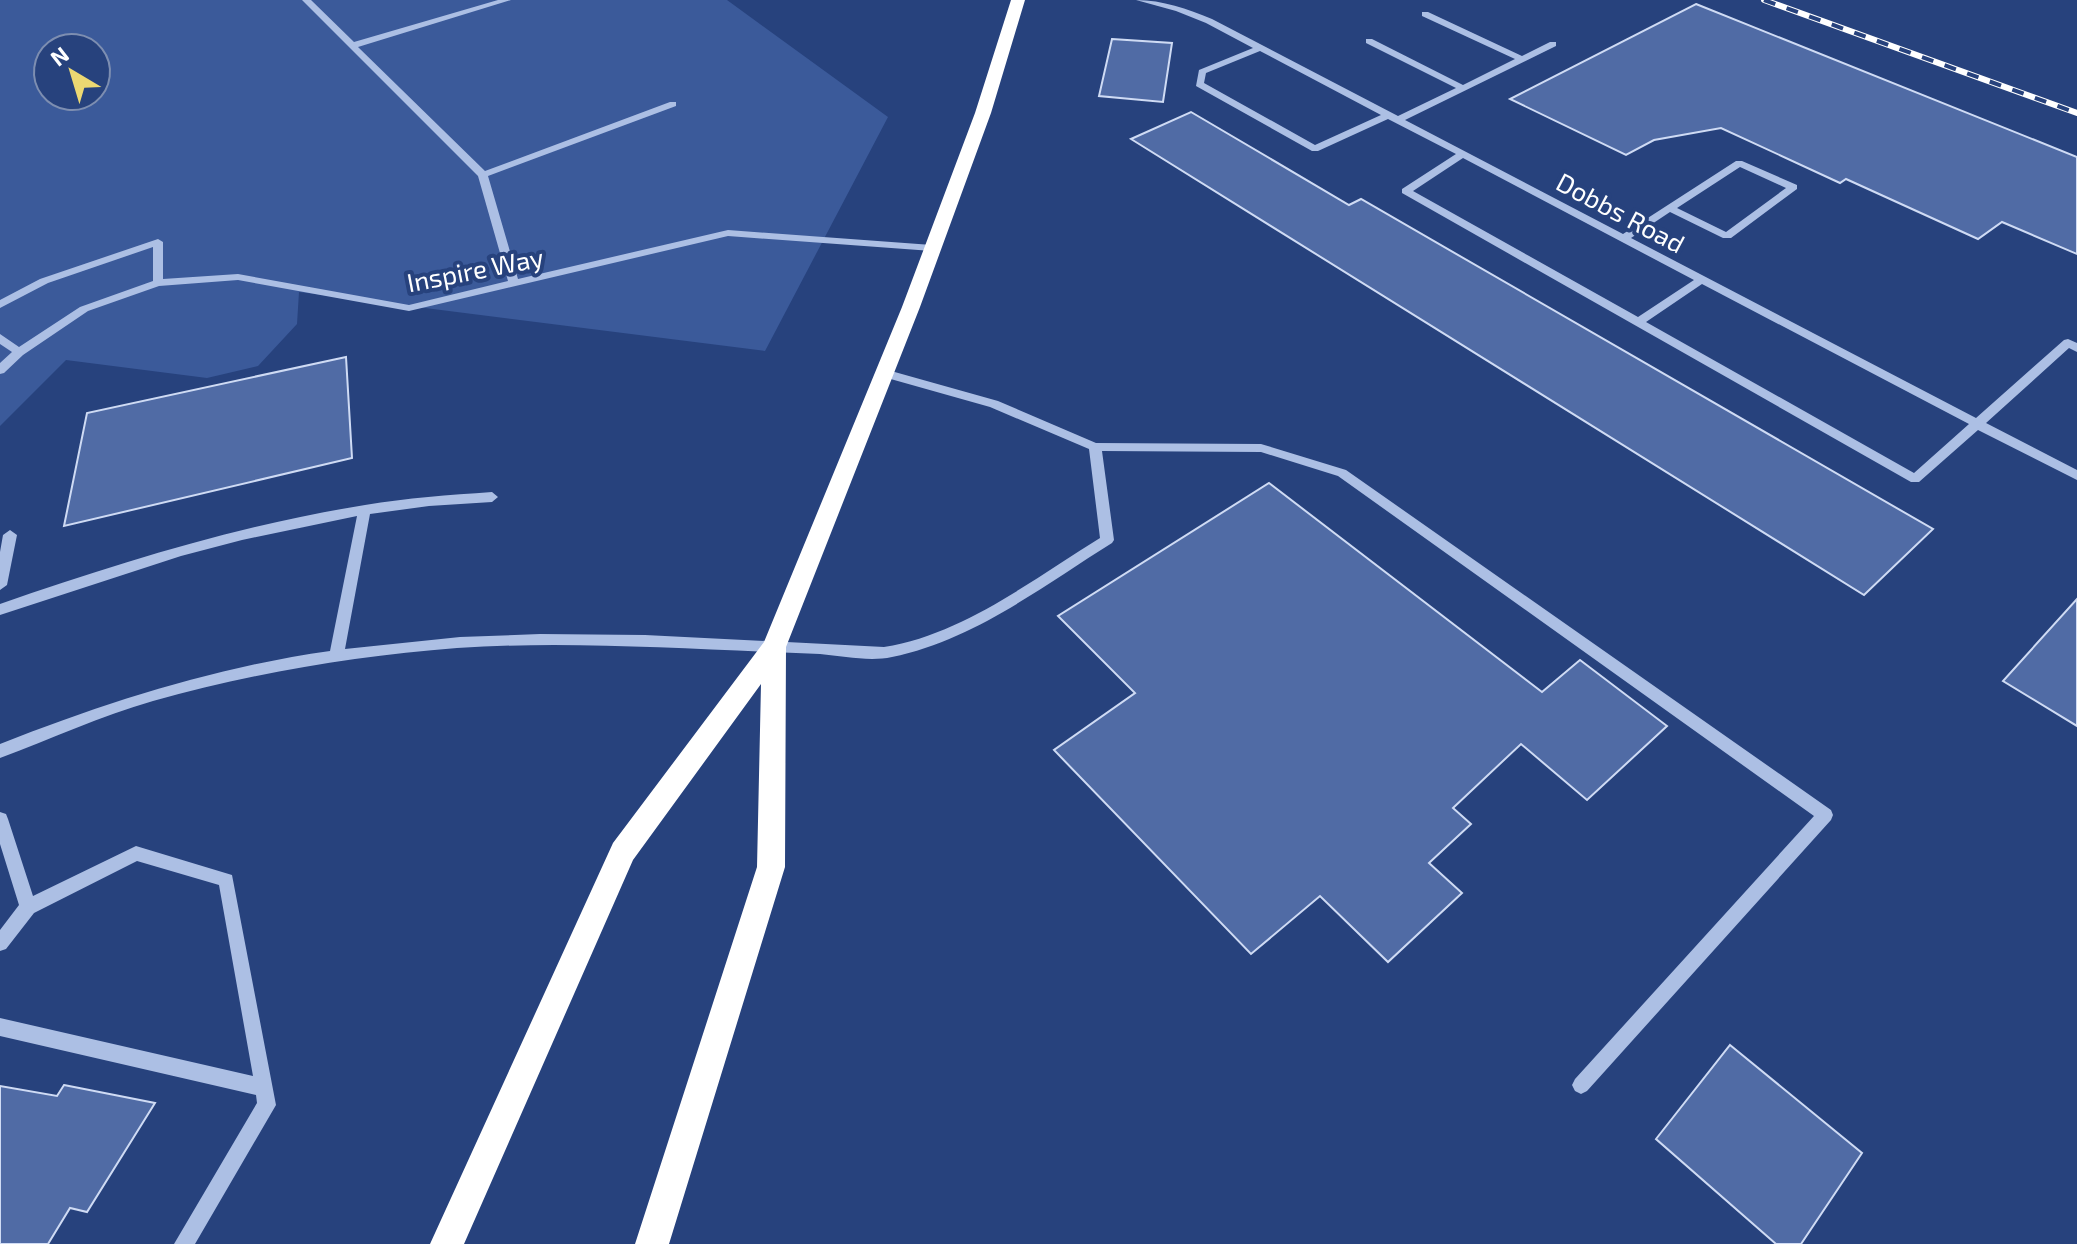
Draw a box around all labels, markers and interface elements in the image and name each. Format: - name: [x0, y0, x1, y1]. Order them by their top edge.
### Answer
- north arrow: [32, 32, 112, 112]
- text: N: [45, 40, 73, 71]
- street label: Dobbs Road: [1552, 165, 1690, 259]
- street label: Inspire Way: [404, 241, 546, 297]

